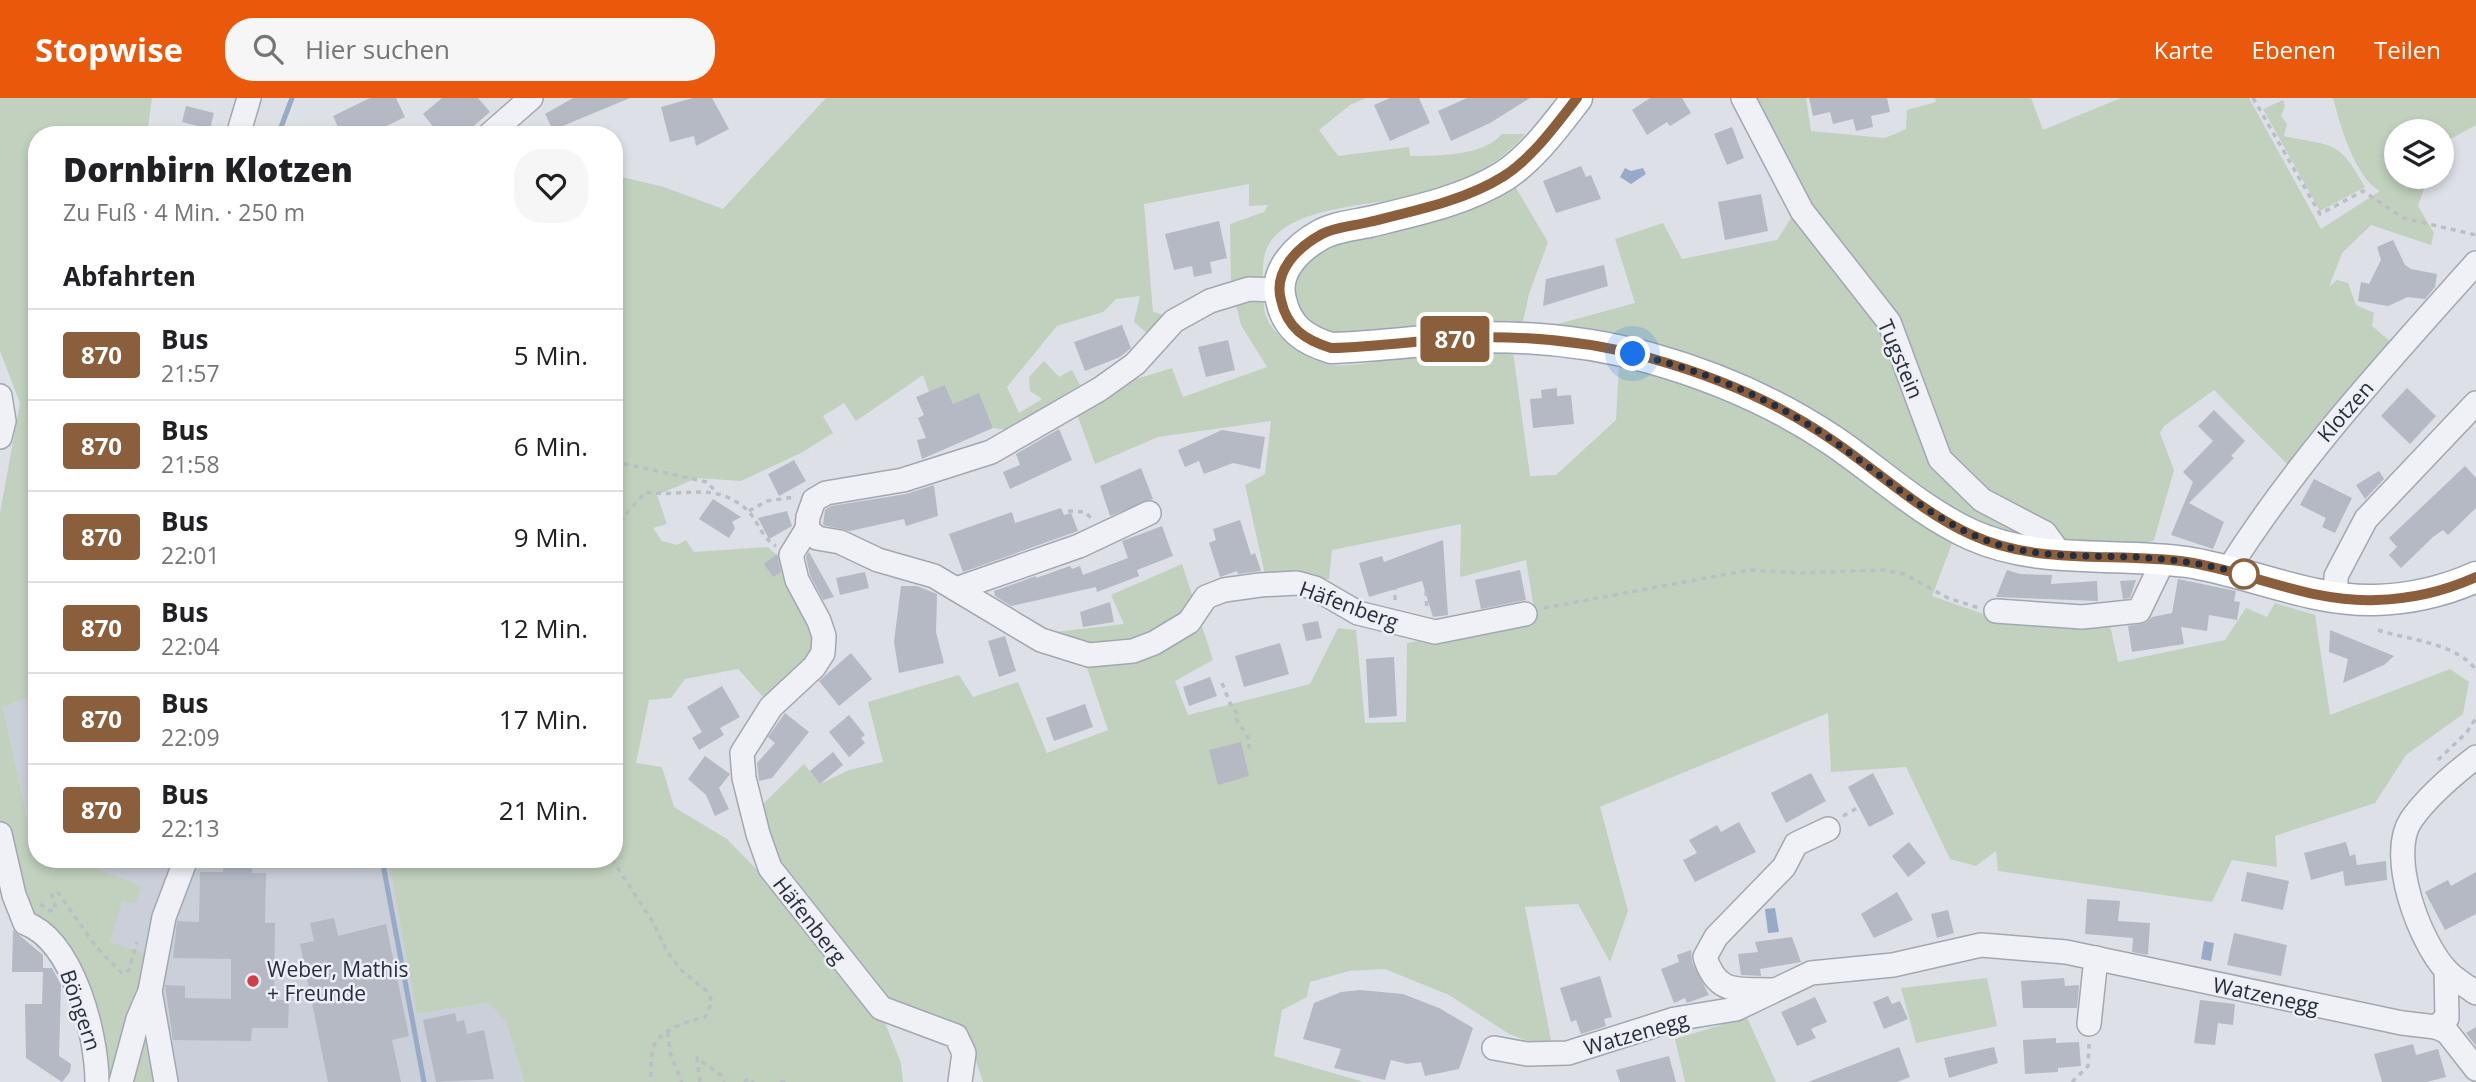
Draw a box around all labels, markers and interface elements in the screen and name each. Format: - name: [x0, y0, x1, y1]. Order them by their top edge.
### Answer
- search box: [225, 18, 715, 81]
- text: Stopwise: [35, 27, 183, 72]
- icon: search: [249, 30, 287, 68]
- text: Hier suchen: [305, 31, 450, 67]
- text: Karte: [2154, 33, 2214, 66]
- text: Ebenen: [2252, 33, 2336, 66]
- text: Teilen: [2374, 33, 2441, 66]
- map controls: [2384, 119, 2454, 189]
- button: layers: [2384, 119, 2454, 189]
- text: Dornbirn Klotzen: [63, 147, 353, 192]
- button: heart: [514, 149, 588, 223]
- text: Zu Fuß · 4 Min. · 250 m: [63, 196, 305, 228]
- text: Abfahrten: [63, 258, 196, 294]
- street label: Tugstein: [1872, 315, 1930, 403]
- line badge: 870: [1415, 316, 1495, 362]
- text: Bus: [161, 321, 208, 357]
- text: 870: [1434, 322, 1476, 355]
- your location: [1615, 336, 1650, 371]
- text: 5 Min.: [514, 337, 588, 373]
- text: 870: [81, 338, 122, 371]
- text: 21:57: [161, 357, 220, 389]
- street label: Klotzen: [2311, 374, 2379, 448]
- text: Bus: [161, 412, 208, 448]
- text: 6 Min.: [514, 428, 588, 464]
- text: 870: [81, 429, 122, 462]
- text: 21:58: [161, 448, 220, 480]
- text: Bus: [161, 503, 208, 539]
- text: 9 Min.: [514, 519, 588, 555]
- text: 870: [81, 520, 122, 553]
- text: 22:01: [161, 539, 220, 571]
- unlabelled marker: [2229, 559, 2259, 589]
- street label: Häfenberg: [1296, 574, 1402, 636]
- text: Bus: [161, 594, 208, 630]
- text: 12 Min.: [499, 610, 588, 646]
- text: 870: [81, 611, 122, 644]
- text: 22:04: [161, 630, 220, 662]
- text: Bus: [161, 685, 208, 721]
- text: 17 Min.: [499, 701, 588, 737]
- text: 870: [81, 702, 122, 735]
- text: 22:09: [161, 721, 220, 753]
- text: Bus: [161, 776, 208, 812]
- text: 21 Min.: [499, 792, 588, 828]
- text: 870: [81, 793, 122, 826]
- text: 22:13: [161, 812, 220, 844]
- street label: Häfenberg: [767, 871, 853, 969]
- place label: Weber, Mathis + Freunde: [267, 955, 409, 1007]
- street label: Böngern: [54, 966, 108, 1054]
- street label: Watzenegg: [2210, 970, 2322, 1020]
- marker: Weber, Mathis + Freunde: [245, 973, 261, 989]
- street label: Watzenegg: [1580, 1005, 1692, 1061]

